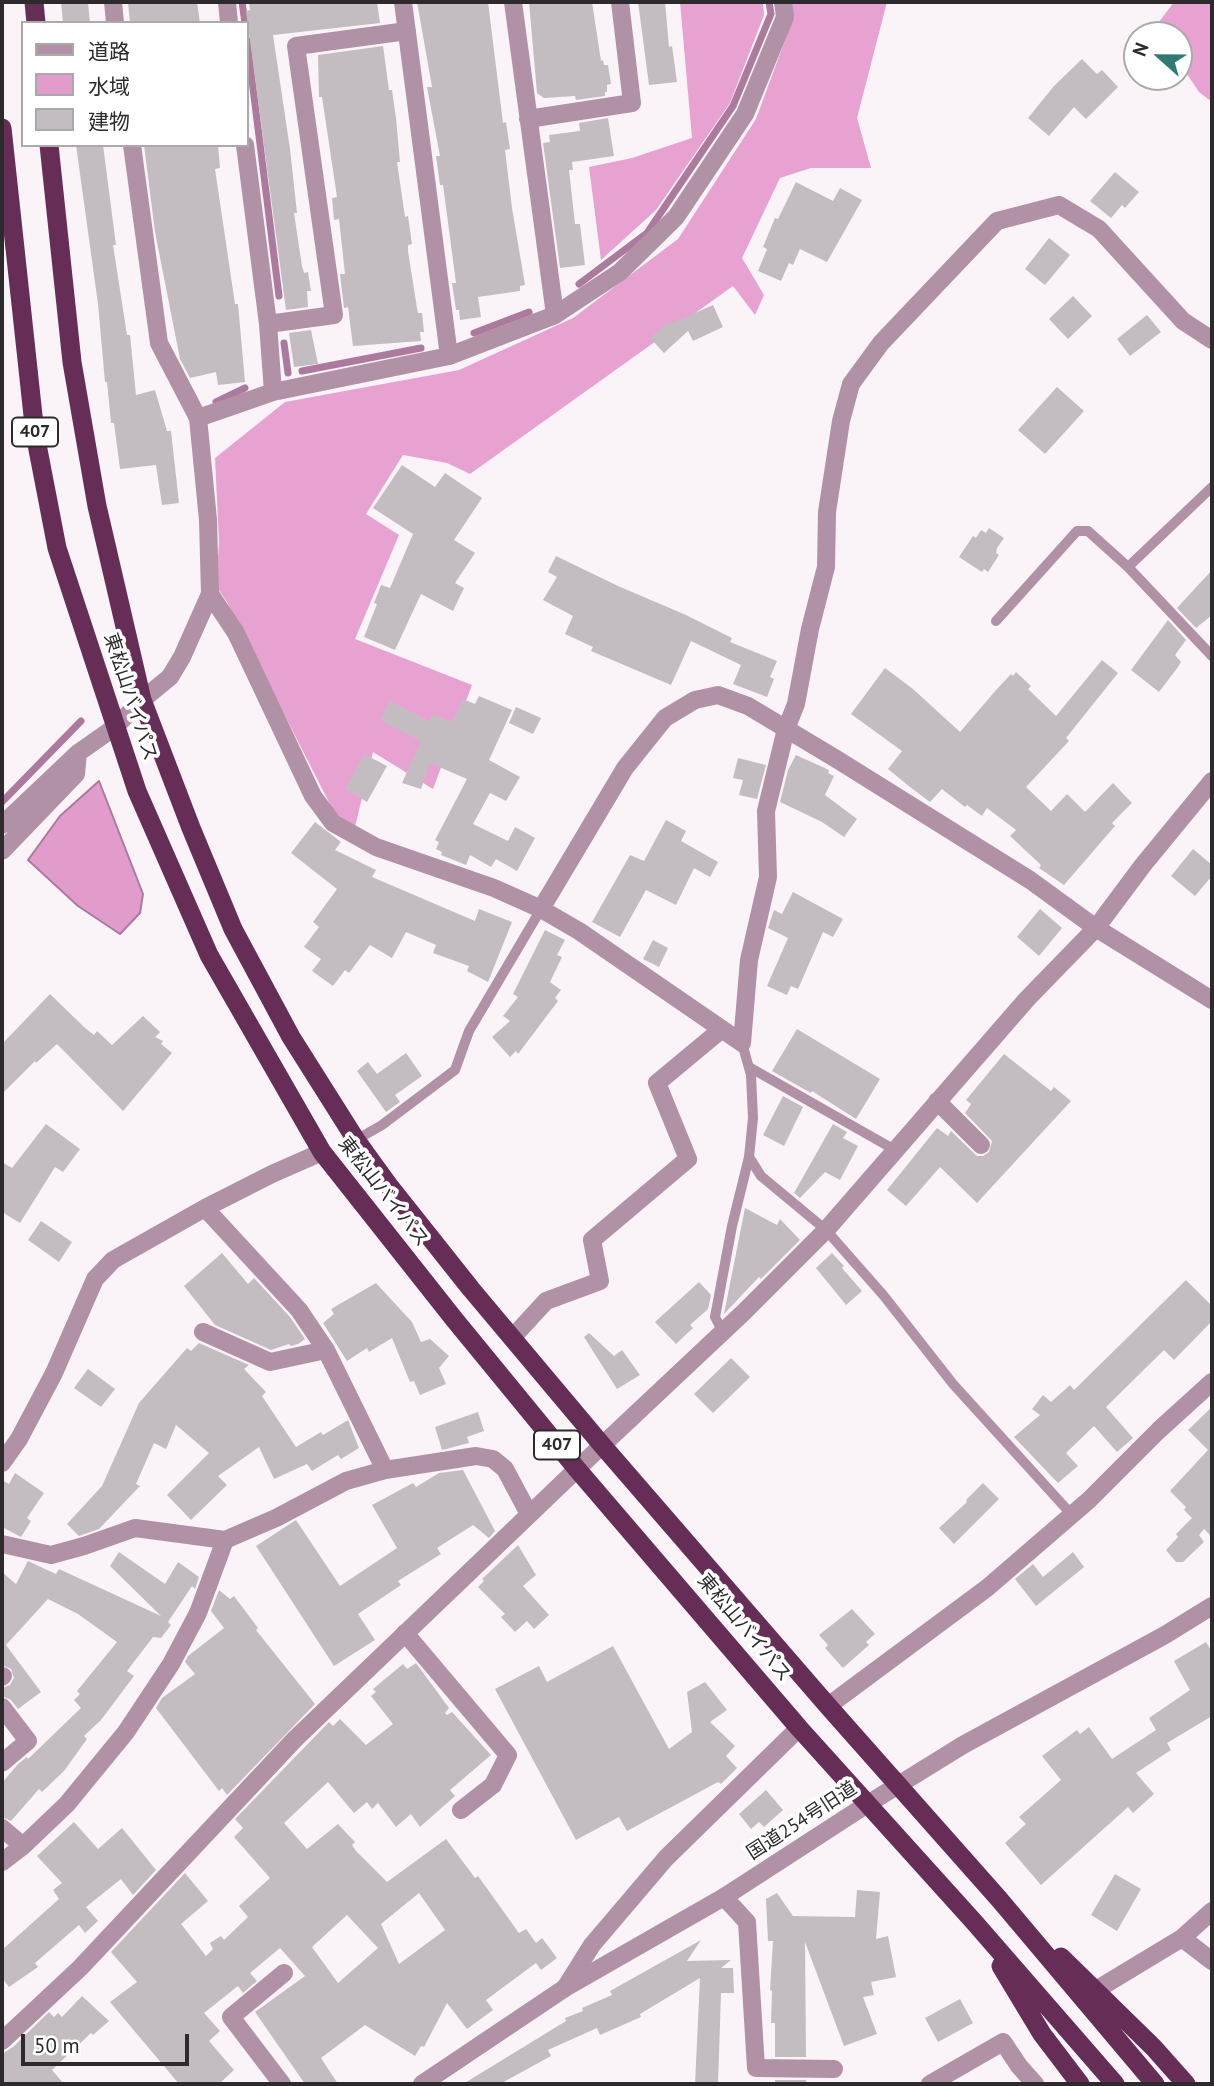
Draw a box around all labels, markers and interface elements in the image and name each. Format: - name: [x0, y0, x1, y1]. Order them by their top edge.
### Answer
- legend: [21, 21, 248, 147]
- north arrow: [1123, 21, 1193, 91]
- text: 道路: [88, 38, 130, 65]
- text: N: [1127, 39, 1154, 59]
- text: 水域: [88, 73, 130, 100]
- text: 建物: [88, 108, 130, 135]
- road number: 407: [12, 418, 58, 446]
- street label: 東松山バイパス: [99, 630, 161, 764]
- street label: 東松山バイパス: [333, 1133, 433, 1251]
- road number: 407: [534, 1430, 580, 1460]
- street label: 東松山バイパス: [693, 1570, 795, 1686]
- street label: 国道254号旧道: [743, 1777, 861, 1865]
- scale bar: [24, 2020, 192, 2064]
- text: 50 m: [34, 2032, 80, 2059]

